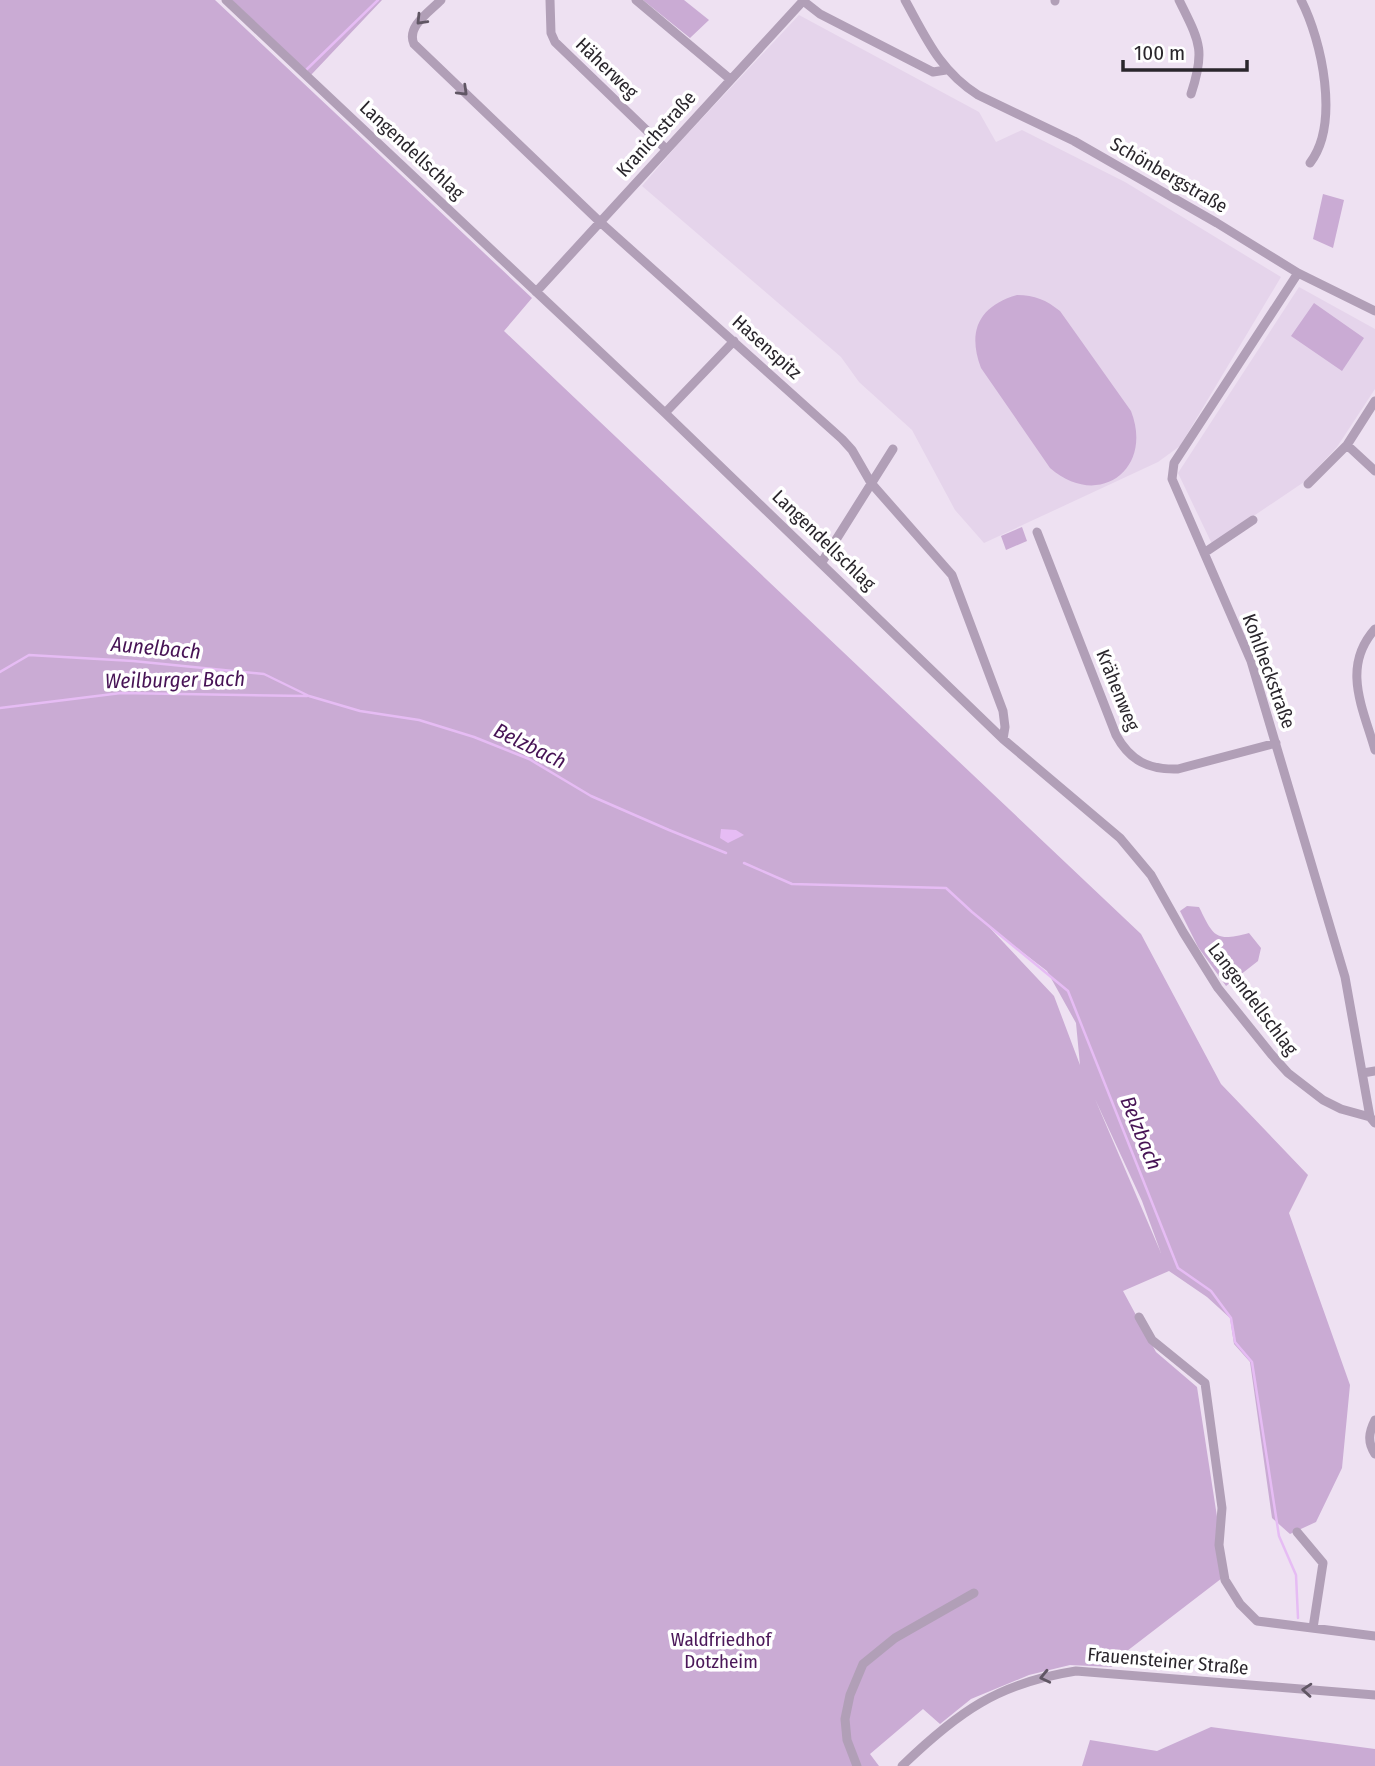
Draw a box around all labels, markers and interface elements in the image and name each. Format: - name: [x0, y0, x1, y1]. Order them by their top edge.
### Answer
- one-way arrow: [417, 12, 430, 25]
- scale bar: [1123, 28, 1247, 72]
- street label: Häherweg: [571, 33, 643, 103]
- text: 100 m: [1134, 40, 1185, 66]
- one-way arrow: [455, 83, 468, 96]
- street label: Kranichstraße: [611, 86, 701, 182]
- street label: Langendellschlag: [355, 96, 469, 204]
- street label: Schönbergstraße: [1106, 132, 1232, 218]
- street label: Hasenspitz: [728, 310, 807, 384]
- street label: Langendellschlag: [768, 485, 880, 595]
- street label: Kohlheckstraße: [1238, 611, 1300, 731]
- water label: Aunelbach: [109, 631, 202, 665]
- street label: Krähenweg: [1091, 646, 1145, 734]
- water label: Weilburger Bach: [105, 666, 245, 694]
- water label: Belzbach: [490, 717, 570, 775]
- street label: Langendellschlag: [1203, 938, 1303, 1060]
- water label: Belzbach: [1114, 1092, 1168, 1174]
- park label: Waldfriedhof Dotzheim: [671, 1628, 772, 1673]
- street label: Frauensteiner Straße: [1087, 1643, 1249, 1679]
- one-way arrow: [1040, 1669, 1052, 1683]
- one-way arrow: [1301, 1683, 1312, 1698]

